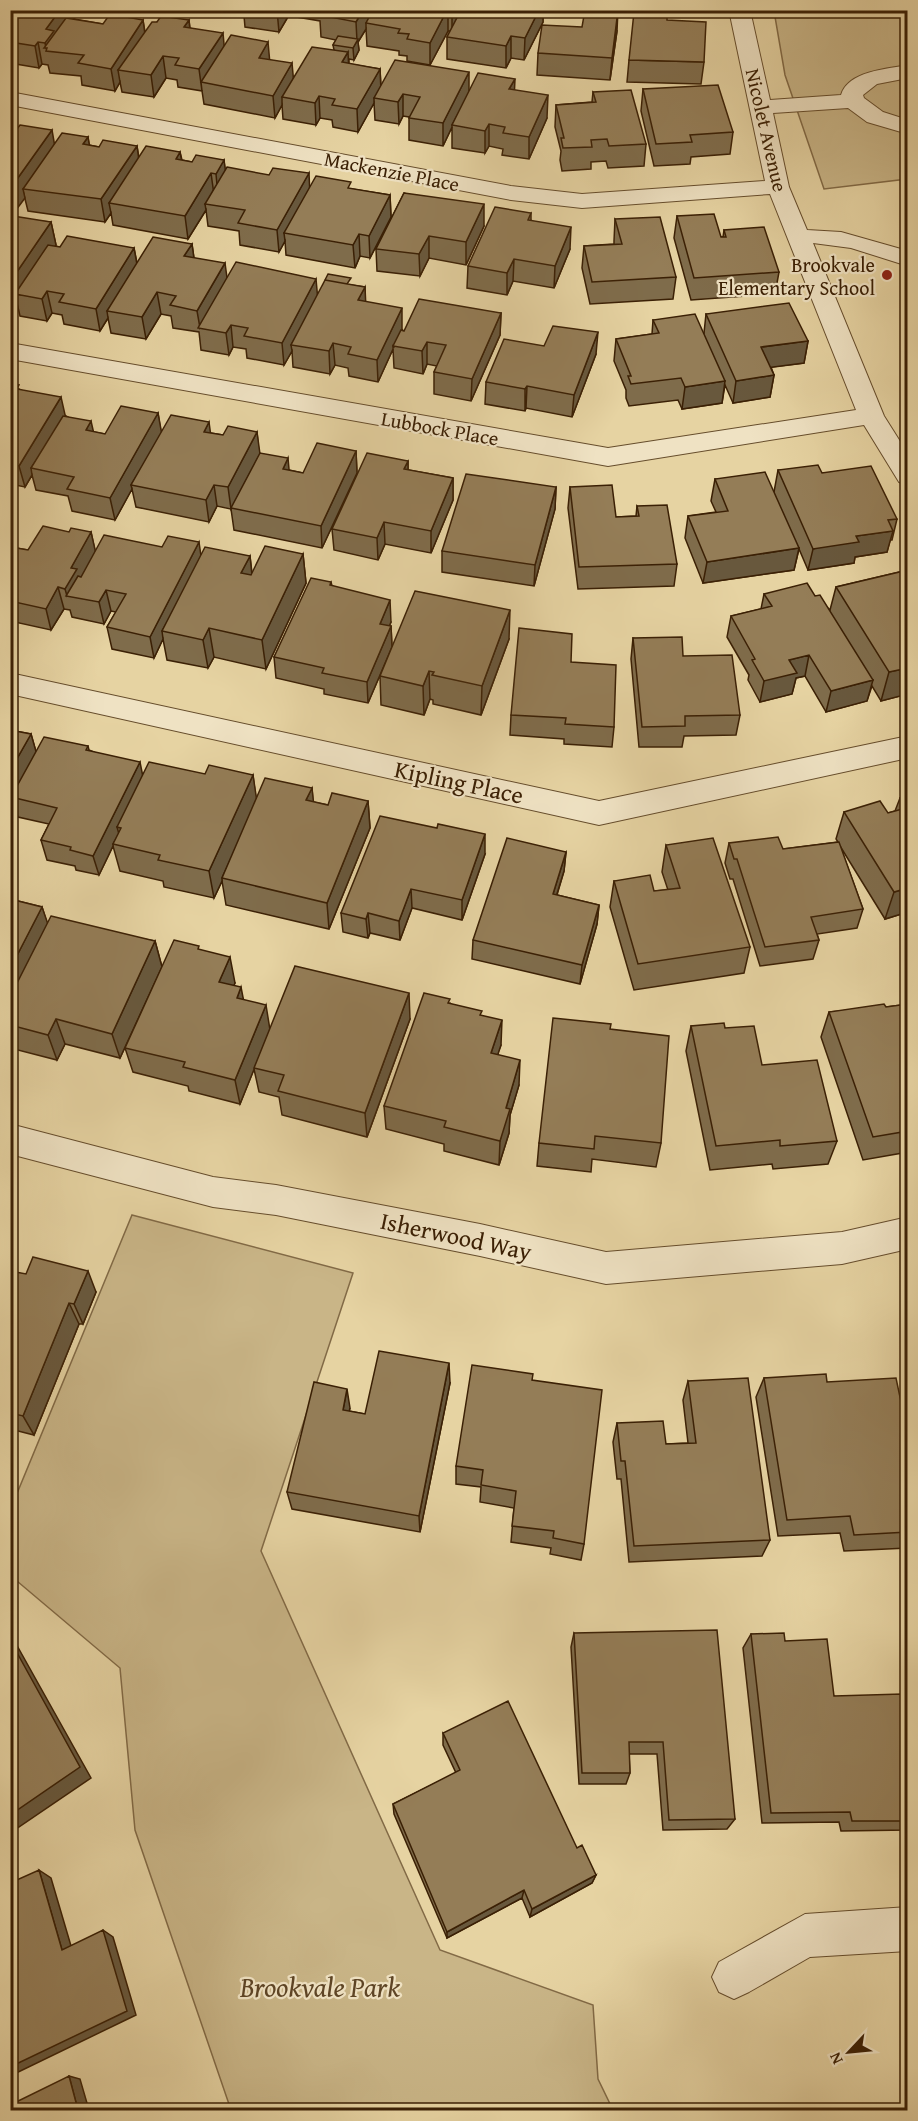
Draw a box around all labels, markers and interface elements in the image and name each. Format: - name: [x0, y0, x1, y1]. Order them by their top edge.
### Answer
- street label: Nicolet Avenue: [739, 66, 795, 194]
- street label: Mackenzie Place: [322, 144, 462, 198]
- place label: Brookvale Elementary School: [718, 250, 875, 302]
- marker: Brookvale Elementary School: [880, 268, 894, 282]
- street label: Lubbock Place: [379, 403, 501, 453]
- street label: Kipling Place: [391, 751, 527, 813]
- street label: Isherwood Way: [377, 1203, 535, 1269]
- park label: Brookvale Park: [239, 1966, 400, 2007]
- north arrow: [819, 2022, 879, 2082]
- text: N: [822, 2048, 849, 2069]

